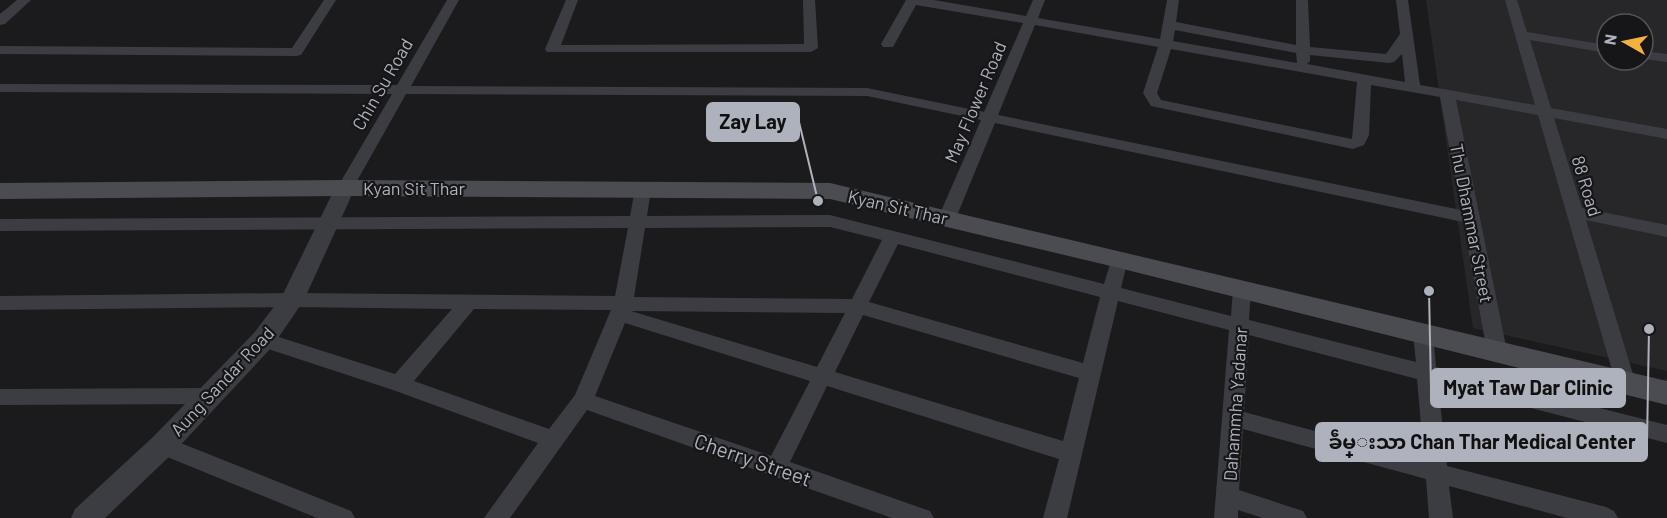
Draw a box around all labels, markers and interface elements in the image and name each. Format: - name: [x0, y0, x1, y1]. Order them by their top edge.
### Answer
- north arrow: [1595, 12, 1655, 72]
- text: N: [1599, 33, 1620, 46]
- street label: Chin Su Road: [347, 34, 417, 134]
- street label: May Flower Road: [939, 38, 1011, 166]
- callout: Zay Lay: [707, 103, 799, 141]
- text: Zay Lay: [719, 109, 787, 133]
- street label: Thu Dhammar Street: [1446, 142, 1498, 304]
- street label: 88 Road: [1567, 153, 1607, 219]
- street label: Kyan Sit Thar: [363, 177, 466, 199]
- street label: Kyan Sit Thar: [846, 185, 951, 229]
- street label: Aung Sandar Road: [166, 322, 278, 440]
- street label: Dahammha Yadanar: [1219, 326, 1251, 482]
- callout: Myat Taw Dar Clinic: [1431, 369, 1625, 407]
- text: Myat Taw Dar Clinic: [1443, 375, 1613, 399]
- callout: ခဵမ္းသာ Chan Thar Medical Center: [1316, 423, 1647, 461]
- street label: Cherry Street: [691, 427, 815, 491]
- text: ခဵမ္းသာ Chan Thar Medical Center: [1328, 429, 1636, 458]

